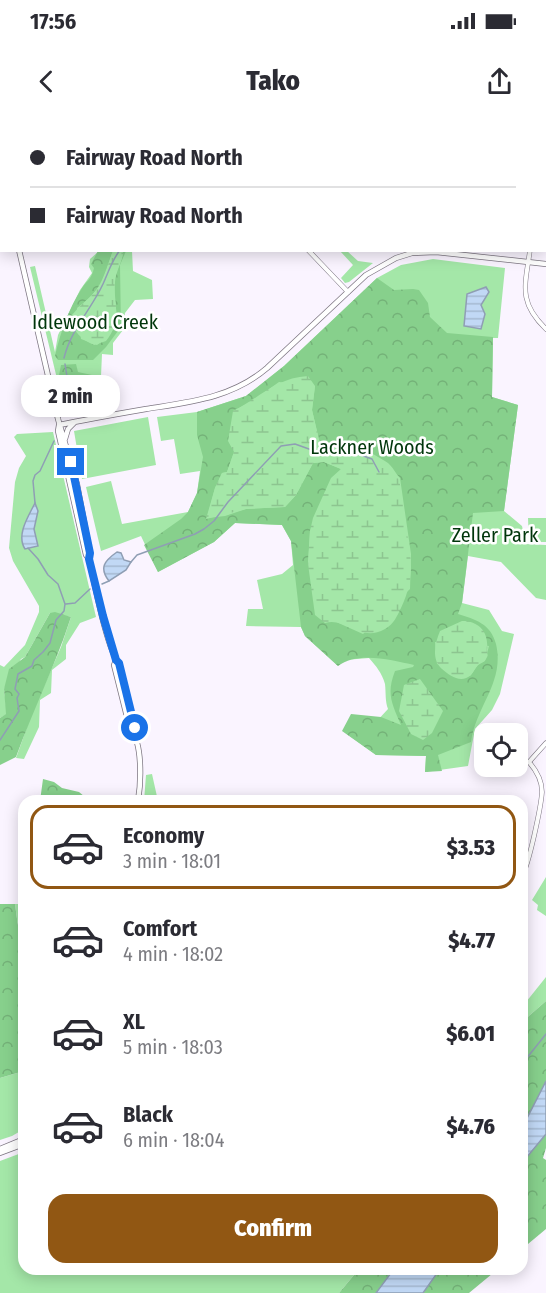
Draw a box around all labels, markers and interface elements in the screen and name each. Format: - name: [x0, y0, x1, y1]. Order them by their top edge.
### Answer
- text: 17:56: [30, 8, 76, 35]
- icon: back: [30, 65, 63, 98]
- text: Tako: [246, 65, 300, 97]
- icon: share: [483, 65, 516, 98]
- text: Fairway Road North: [66, 144, 243, 171]
- text: Fairway Road North: [66, 202, 243, 229]
- park label: Idlewood Creek: [32, 310, 159, 334]
- callout: 2 min: [22, 375, 121, 417]
- text: 2 min: [48, 384, 93, 408]
- park label: Lackner Woods: [310, 435, 434, 459]
- route end: [57, 448, 84, 475]
- park label: Zeller Park: [452, 523, 539, 547]
- route start: [121, 714, 148, 741]
- map controls: [474, 723, 528, 777]
- button: locate: [474, 723, 528, 777]
- icon: car: [51, 820, 105, 874]
- text: Economy: [123, 822, 204, 849]
- text: $3.53: [447, 834, 495, 861]
- text: 3 min · 18:01: [123, 849, 221, 873]
- icon: car: [51, 913, 105, 967]
- text: Comfort: [123, 915, 197, 942]
- text: $4.77: [448, 927, 495, 954]
- text: 4 min · 18:02: [123, 942, 223, 966]
- icon: car: [51, 1006, 105, 1060]
- text: XL: [123, 1008, 145, 1035]
- text: $6.01: [446, 1020, 495, 1047]
- text: 5 min · 18:03: [123, 1035, 223, 1059]
- icon: car: [51, 1099, 105, 1153]
- text: Black: [123, 1101, 173, 1128]
- text: $4.76: [446, 1113, 495, 1140]
- text: 6 min · 18:04: [123, 1128, 224, 1152]
- button: Confirm: [48, 1194, 498, 1263]

